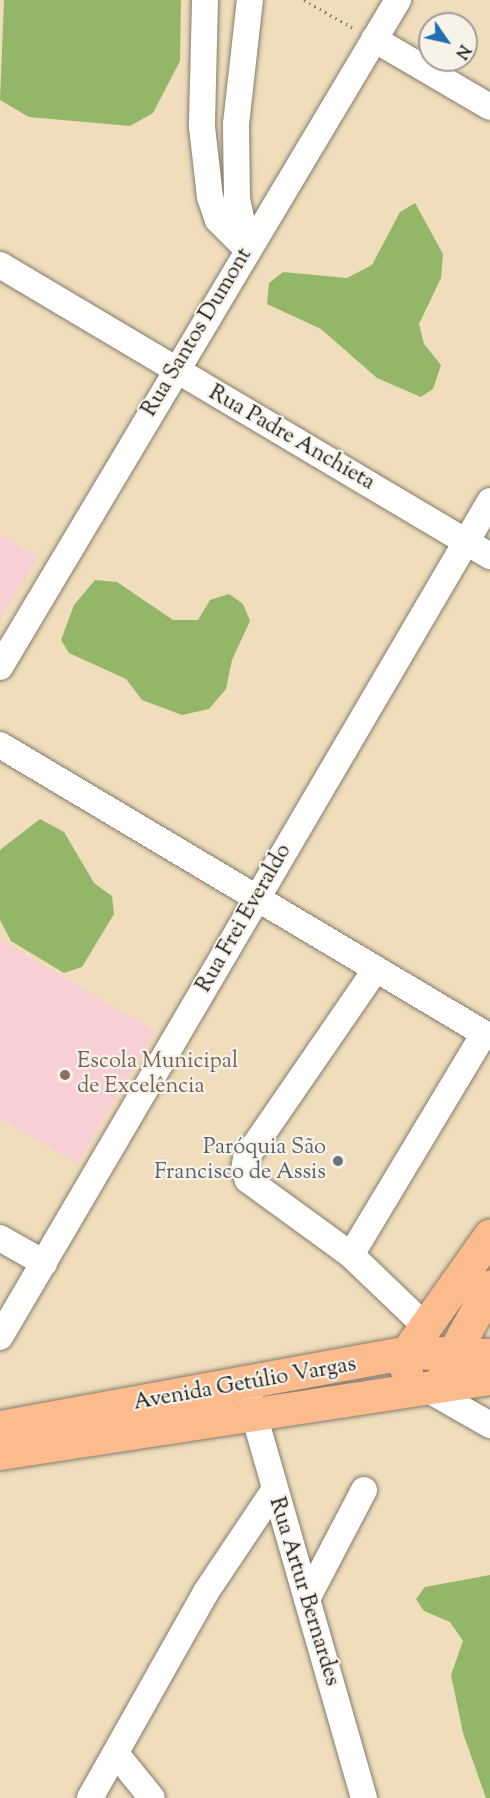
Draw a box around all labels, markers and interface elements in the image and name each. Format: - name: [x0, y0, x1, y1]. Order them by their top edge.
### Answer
- north arrow: [418, 12, 478, 72]
- text: N: [449, 39, 475, 63]
- street label: Rua Santos Dumont: [137, 244, 259, 422]
- street label: Rua Padre Anchieta: [203, 381, 379, 497]
- street label: Rua Frei Everaldo: [192, 840, 298, 998]
- place label: Escola Municipal de Excelência: [77, 1049, 238, 1100]
- marker: Escola Municipal de Excelência: [58, 1068, 72, 1082]
- place label: Paróquia São Francisco de Assis: [154, 1135, 326, 1186]
- marker: Paróquia São Francisco de Assis: [331, 1154, 345, 1168]
- street label: Avenida Getúlio Vargas: [132, 1352, 358, 1418]
- street label: Rua Artur Bernardes: [262, 1494, 344, 1690]

